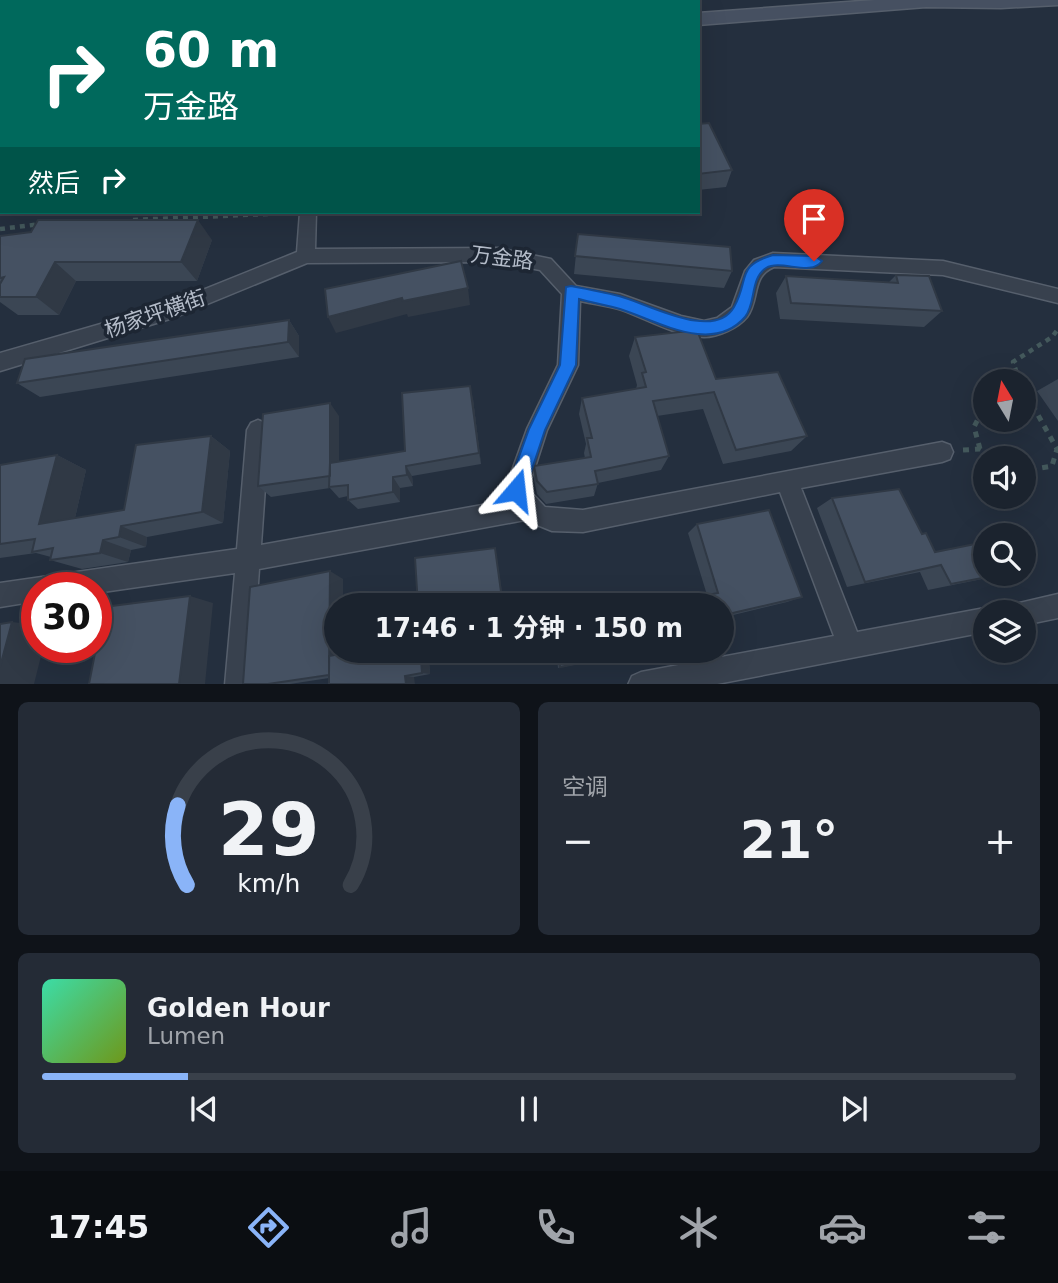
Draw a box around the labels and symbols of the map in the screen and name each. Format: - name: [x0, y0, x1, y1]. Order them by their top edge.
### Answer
- pin: [784, 189, 844, 261]
- street label: 万金路: [469, 242, 535, 274]
- street label: 杨家坪横街: [101, 286, 209, 342]
- north arrow: [973, 369, 1036, 432]
- position arrow: [479, 453, 553, 527]
- speed limit sign: 30: [21, 572, 112, 663]

